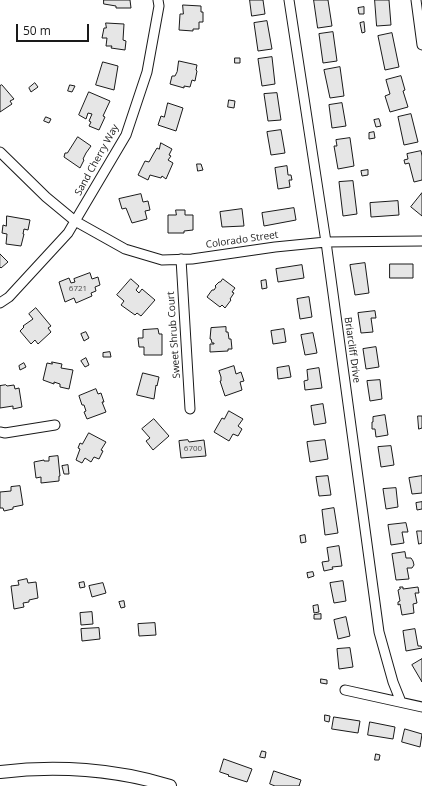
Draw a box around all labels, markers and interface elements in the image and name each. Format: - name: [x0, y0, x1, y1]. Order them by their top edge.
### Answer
- scale bar: [18, 16, 91, 42]
- text: 50 m: [23, 22, 51, 39]
- street label: Sand Cherry Way: [72, 122, 122, 198]
- street label: Colorado Street: [205, 229, 279, 251]
- house number: 6721: [69, 284, 87, 294]
- street label: Sweet Shrub Court: [165, 291, 183, 379]
- street label: Briarcliff Drive: [341, 316, 363, 384]
- house number: 6700: [184, 444, 202, 454]

